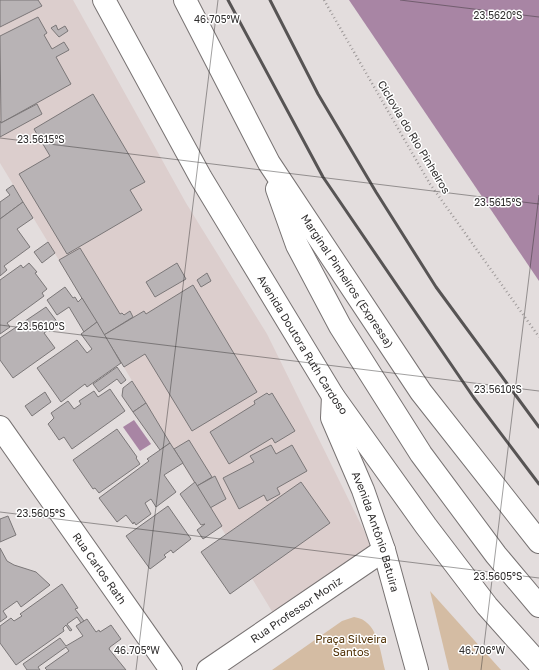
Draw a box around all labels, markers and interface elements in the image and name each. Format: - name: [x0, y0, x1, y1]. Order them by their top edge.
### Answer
- text: 23.5620°S: [474, 9, 522, 21]
- text: 46.705°W: [194, 13, 240, 25]
- street label: Ciclovia do Rio Pinheiros: [375, 78, 454, 196]
- text: 23.5615°S: [17, 133, 65, 145]
- text: 23.5615°S: [474, 196, 522, 208]
- street label: Marginal Pinheiros (Expressa): [299, 211, 397, 350]
- street label: Avenida Doutora Ruth Cardoso: [255, 272, 351, 417]
- text: 23.5610°S: [17, 320, 65, 332]
- text: 23.5610°S: [474, 383, 522, 395]
- street label: Avenida Antônio Batuira: [350, 469, 402, 593]
- text: 23.5605°S: [17, 507, 65, 519]
- street label: Rua Carlos Rath: [70, 530, 130, 606]
- text: 23.5605°S: [474, 570, 522, 582]
- street label: Rua Professor Moniz: [248, 573, 345, 645]
- park label: Praça Silveira Santos: [315, 632, 387, 658]
- text: 46.705°W: [114, 644, 160, 656]
- text: 46.706°W: [459, 644, 505, 656]

